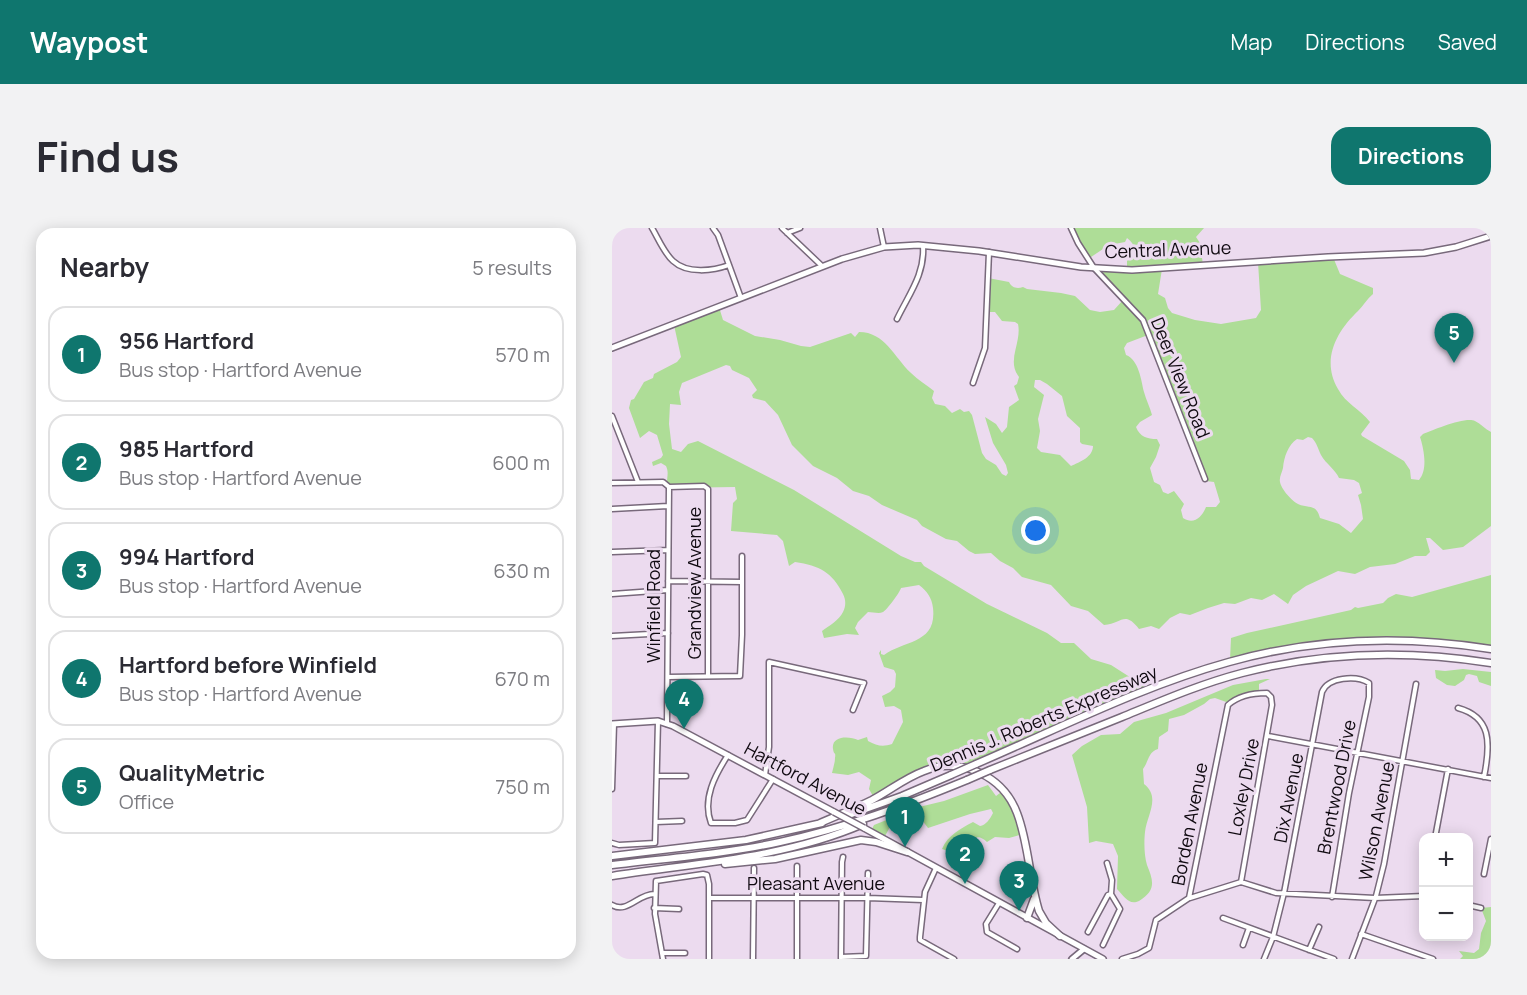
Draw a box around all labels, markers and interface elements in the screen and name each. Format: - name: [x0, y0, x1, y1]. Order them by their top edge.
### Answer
- text: Waypost: [30, 23, 149, 61]
- text: Map: [1231, 28, 1272, 56]
- text: Directions: [1305, 28, 1405, 56]
- text: Saved: [1438, 28, 1497, 56]
- text: Find us: [36, 127, 179, 185]
- button: Directions: [1331, 127, 1491, 185]
- street label: Central Avenue: [1104, 235, 1232, 263]
- text: Nearby: [60, 249, 149, 285]
- text: 5 results: [472, 254, 552, 281]
- street label: Deer View Road: [1146, 314, 1216, 442]
- pin: 5: [1434, 314, 1474, 363]
- text: 956 Hartford: [119, 326, 254, 356]
- text: 1: [77, 341, 86, 368]
- text: 570 m: [495, 341, 550, 368]
- text: Bus stop · Hartford Avenue: [119, 356, 362, 383]
- text: 985 Hartford: [119, 434, 254, 464]
- text: 2: [76, 449, 87, 476]
- text: 600 m: [492, 449, 550, 476]
- text: Bus stop · Hartford Avenue: [119, 464, 362, 491]
- street label: Grandview Avenue: [682, 507, 706, 659]
- your location: [1021, 516, 1050, 545]
- text: 994 Hartford: [119, 542, 255, 572]
- street label: Winfield Road: [641, 549, 665, 663]
- text: 3: [76, 557, 87, 584]
- text: 630 m: [493, 557, 550, 584]
- text: Bus stop · Hartford Avenue: [119, 572, 362, 599]
- text: Hartford before Winfield: [119, 650, 377, 680]
- street label: Dennis J. Roberts Expressway: [926, 659, 1161, 777]
- text: 4: [75, 665, 88, 692]
- text: 670 m: [494, 665, 550, 692]
- text: Bus stop · Hartford Avenue: [119, 680, 362, 707]
- pin: 4: [664, 680, 704, 729]
- street label: Brentwood Drive: [1311, 717, 1361, 856]
- street label: Hartford Avenue: [740, 736, 871, 820]
- street label: Loxley Drive: [1222, 736, 1264, 838]
- street label: Dix Avenue: [1268, 751, 1308, 845]
- text: QualityMetric: [119, 758, 265, 788]
- street label: Wilson Avenue: [1353, 759, 1399, 882]
- street label: Borden Avenue: [1165, 760, 1213, 887]
- text: 5: [76, 773, 87, 800]
- text: 750 m: [495, 773, 550, 800]
- text: Office: [119, 788, 174, 815]
- pin: 1: [886, 798, 924, 847]
- map controls: [1419, 833, 1473, 941]
- button: +: [1419, 833, 1473, 887]
- pin: 2: [946, 834, 984, 884]
- pin: 3: [1000, 862, 1038, 911]
- street label: Pleasant Avenue: [747, 871, 885, 895]
- button: −: [1419, 887, 1473, 941]

